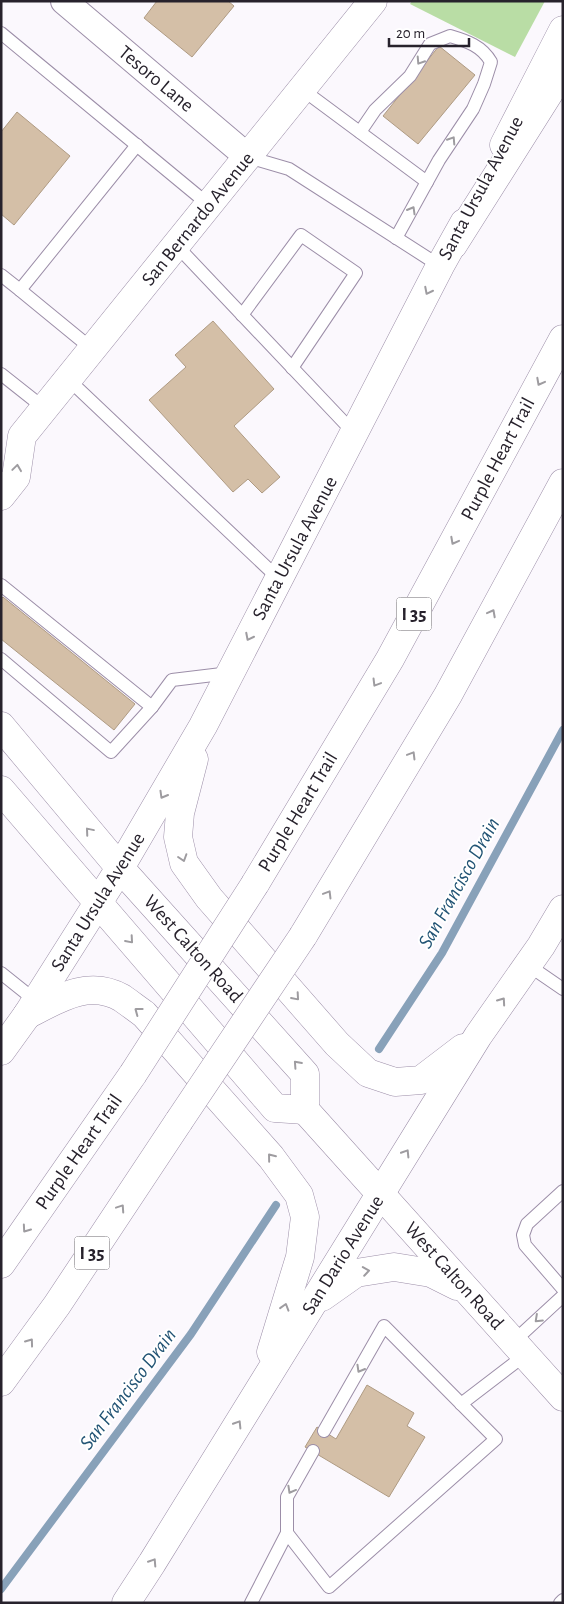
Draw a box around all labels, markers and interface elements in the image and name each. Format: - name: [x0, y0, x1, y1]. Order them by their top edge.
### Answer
- scale bar: [389, 15, 469, 47]
- text: 20 m: [396, 26, 425, 41]
- street label: Tesoro Lane: [115, 42, 197, 116]
- one-way arrow: [416, 56, 426, 65]
- street label: Santa Ursula Avenue: [435, 113, 527, 263]
- one-way arrow: [446, 137, 455, 146]
- street label: San Bernardo Avenue: [138, 148, 258, 290]
- one-way arrow: [405, 206, 415, 215]
- one-way arrow: [424, 286, 434, 295]
- one-way arrow: [536, 377, 546, 386]
- street label: Purple Heart Trail: [457, 394, 539, 524]
- one-way arrow: [12, 464, 22, 473]
- street label: Santa Ursula Avenue: [249, 473, 341, 623]
- one-way arrow: [450, 535, 460, 544]
- road number: I 35: [396, 598, 432, 630]
- one-way arrow: [486, 610, 496, 619]
- one-way arrow: [245, 632, 255, 641]
- one-way arrow: [372, 677, 382, 686]
- street label: Purple Heart Trail: [254, 749, 342, 875]
- one-way arrow: [406, 751, 416, 760]
- one-way arrow: [159, 790, 169, 799]
- water label: San Francisco Drain: [415, 814, 503, 952]
- one-way arrow: [87, 828, 95, 837]
- street label: Santa Ursula Avenue: [47, 829, 149, 975]
- one-way arrow: [178, 853, 188, 862]
- street label: West Calton Road: [140, 891, 246, 1007]
- one-way arrow: [322, 891, 332, 900]
- one-way arrow: [125, 934, 133, 943]
- one-way arrow: [290, 992, 299, 1001]
- one-way arrow: [496, 998, 505, 1007]
- one-way arrow: [135, 1008, 144, 1016]
- one-way arrow: [293, 1061, 302, 1070]
- street label: Purple Heart Trail: [32, 1091, 126, 1213]
- one-way arrow: [399, 1150, 409, 1159]
- one-way arrow: [268, 1154, 276, 1163]
- street label: San Dario Avenue: [298, 1192, 388, 1318]
- one-way arrow: [115, 1204, 125, 1213]
- street label: West Calton Road: [401, 1218, 507, 1334]
- one-way arrow: [23, 1223, 32, 1233]
- road number: I 35: [74, 1236, 110, 1270]
- one-way arrow: [362, 1267, 371, 1277]
- one-way arrow: [280, 1303, 290, 1311]
- one-way arrow: [535, 1313, 544, 1322]
- water label: San Francisco Drain: [76, 1325, 180, 1453]
- one-way arrow: [24, 1338, 33, 1348]
- one-way arrow: [356, 1363, 366, 1372]
- one-way arrow: [231, 1420, 241, 1429]
- one-way arrow: [287, 1485, 297, 1494]
- one-way arrow: [146, 1558, 156, 1567]

